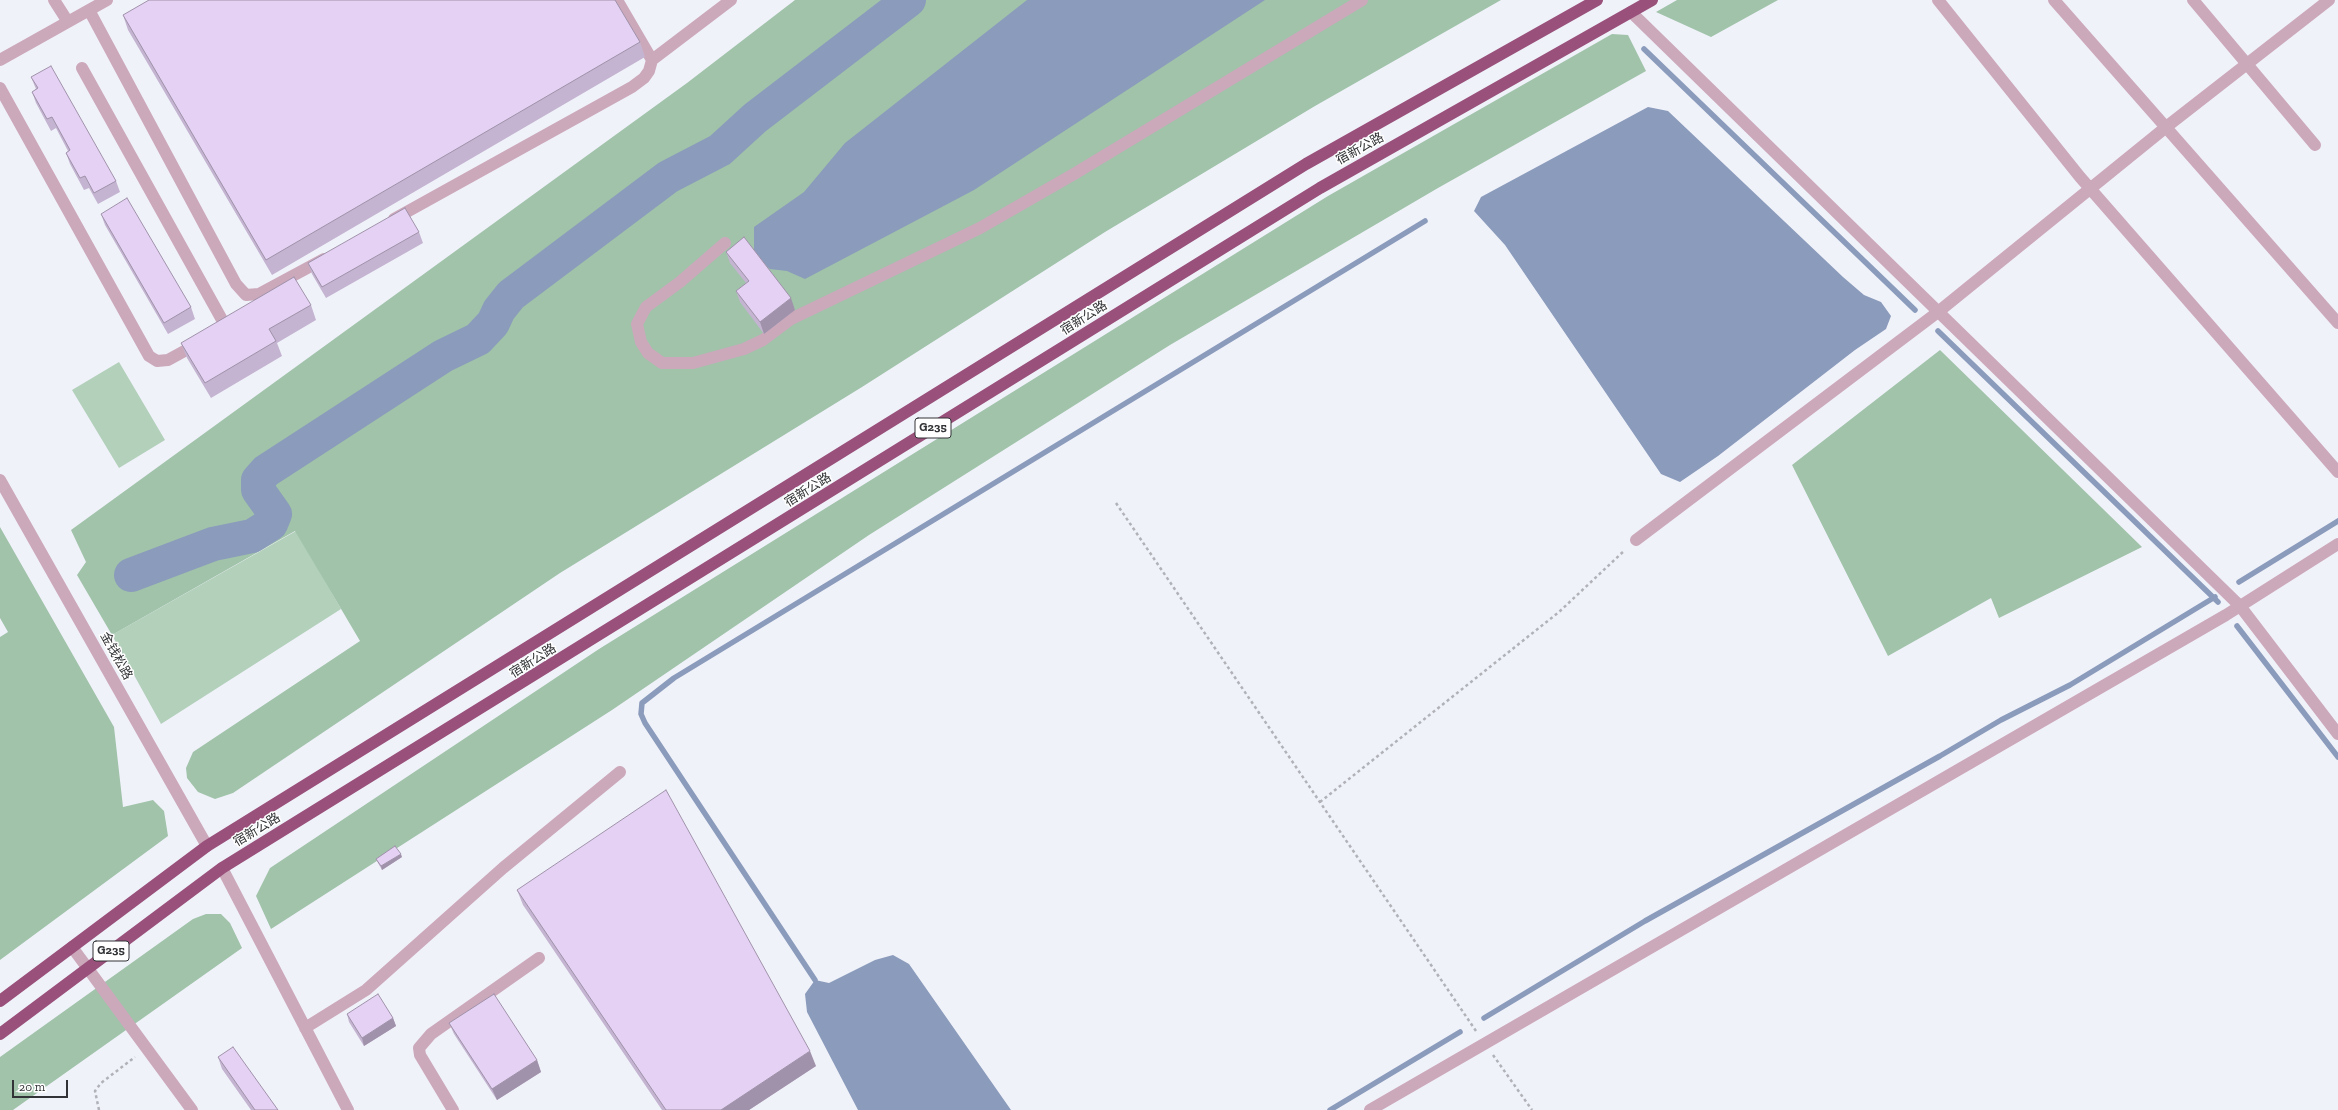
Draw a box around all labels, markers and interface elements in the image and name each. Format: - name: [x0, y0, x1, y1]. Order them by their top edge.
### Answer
- street label: 宿新公路: [1333, 130, 1387, 168]
- street label: 宿新公路: [1058, 298, 1110, 338]
- road number: G235: [915, 418, 951, 438]
- street label: 宿新公路: [782, 470, 834, 510]
- street label: 金钱松路: [97, 629, 135, 683]
- street label: 宿新公路: [507, 641, 559, 681]
- street label: 宿新公路: [231, 810, 283, 850]
- road number: G235: [93, 941, 129, 961]
- scale bar: [14, 1072, 70, 1098]
- text: 20 m: [19, 1080, 45, 1094]

